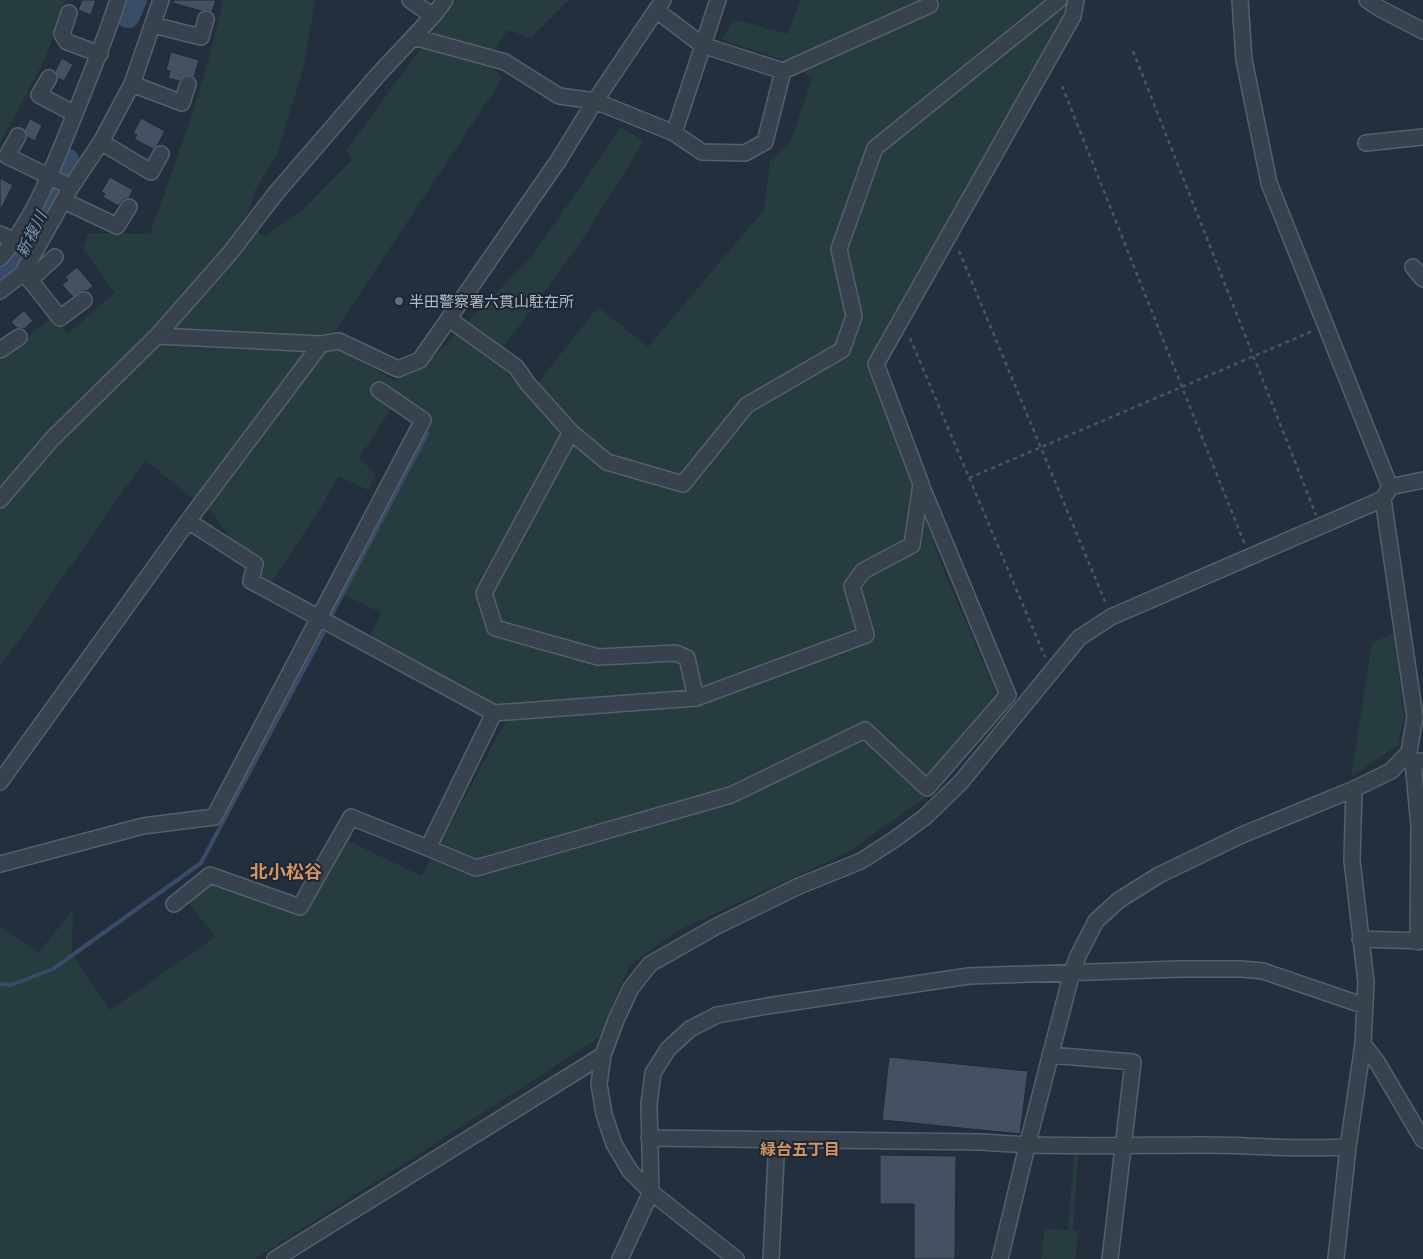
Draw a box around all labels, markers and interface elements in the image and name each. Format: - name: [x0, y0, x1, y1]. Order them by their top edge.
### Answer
- water label: 新複川: [11, 206, 51, 260]
- place label: 半田警察署六貫山駐在所: [409, 292, 574, 311]
- marker: 半田警察署六貫山駐在所: [393, 295, 405, 307]
- district label: 北小松谷: [250, 860, 322, 883]
- district label: 緑台五丁目: [760, 1139, 840, 1159]

